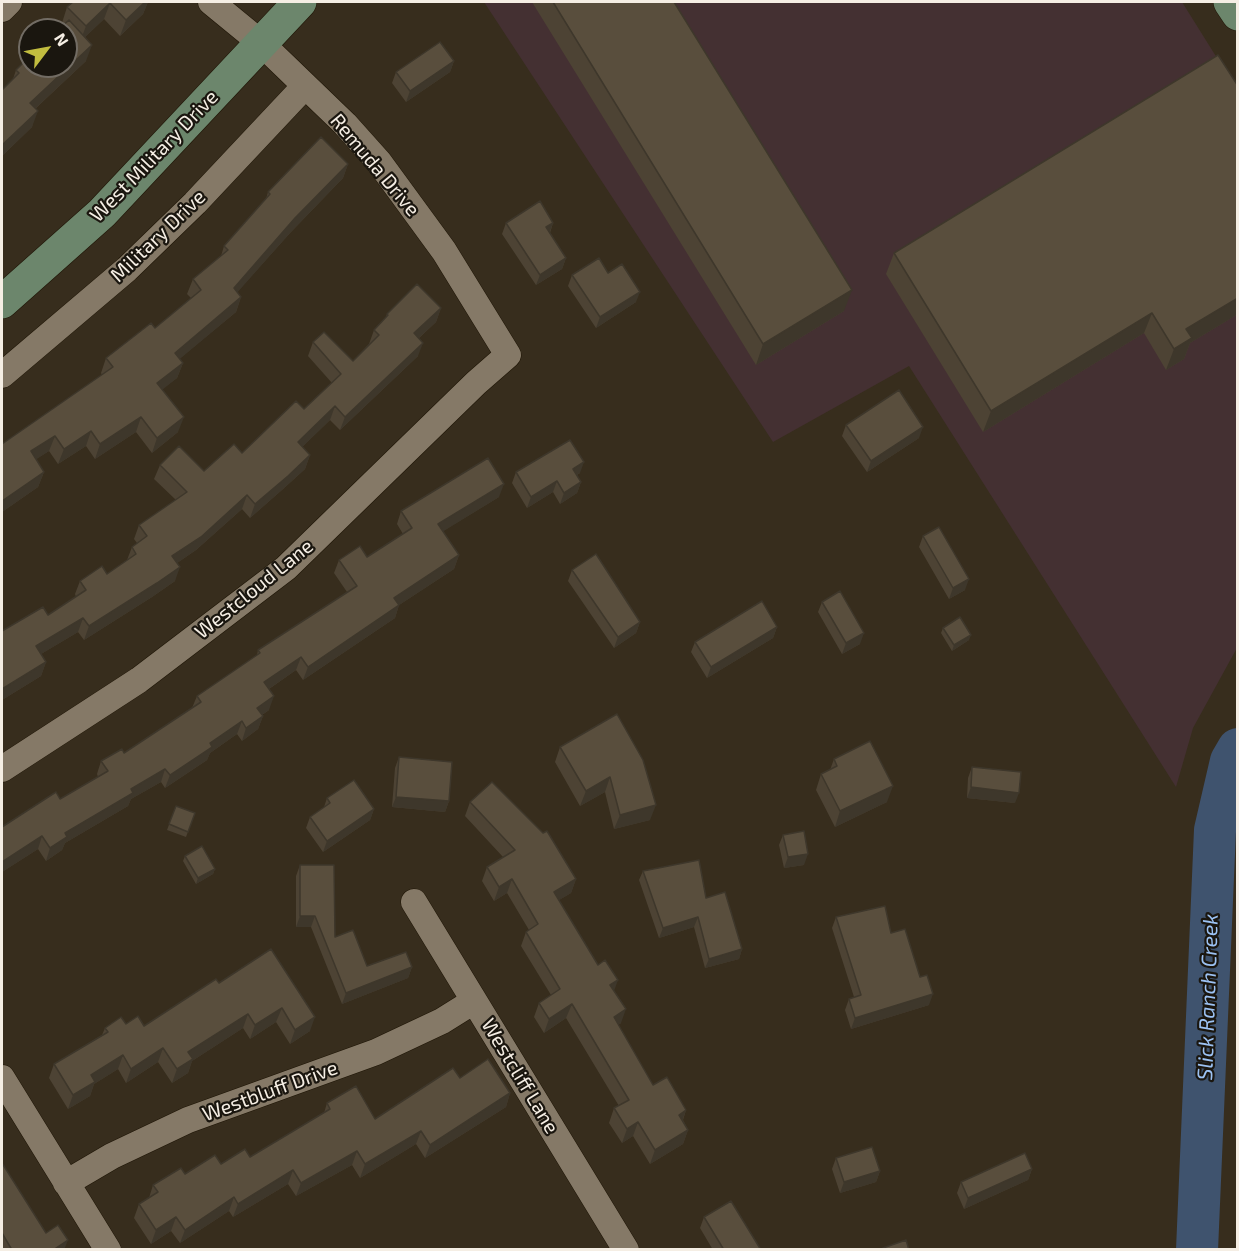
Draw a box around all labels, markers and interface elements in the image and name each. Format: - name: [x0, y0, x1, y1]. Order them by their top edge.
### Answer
- north arrow: [18, 18, 78, 78]
- text: N: [51, 29, 73, 49]
- street label: West Military Drive: [85, 85, 223, 227]
- street label: Remuda Drive: [325, 109, 425, 221]
- street label: Military Drive: [106, 185, 210, 287]
- street label: Westcloud Lane: [190, 534, 318, 644]
- water label: Slick Ranch Creek: [1193, 913, 1223, 1081]
- street label: Westcliff Lane: [476, 1014, 564, 1138]
- street label: Westbluff Drive: [199, 1055, 341, 1127]

